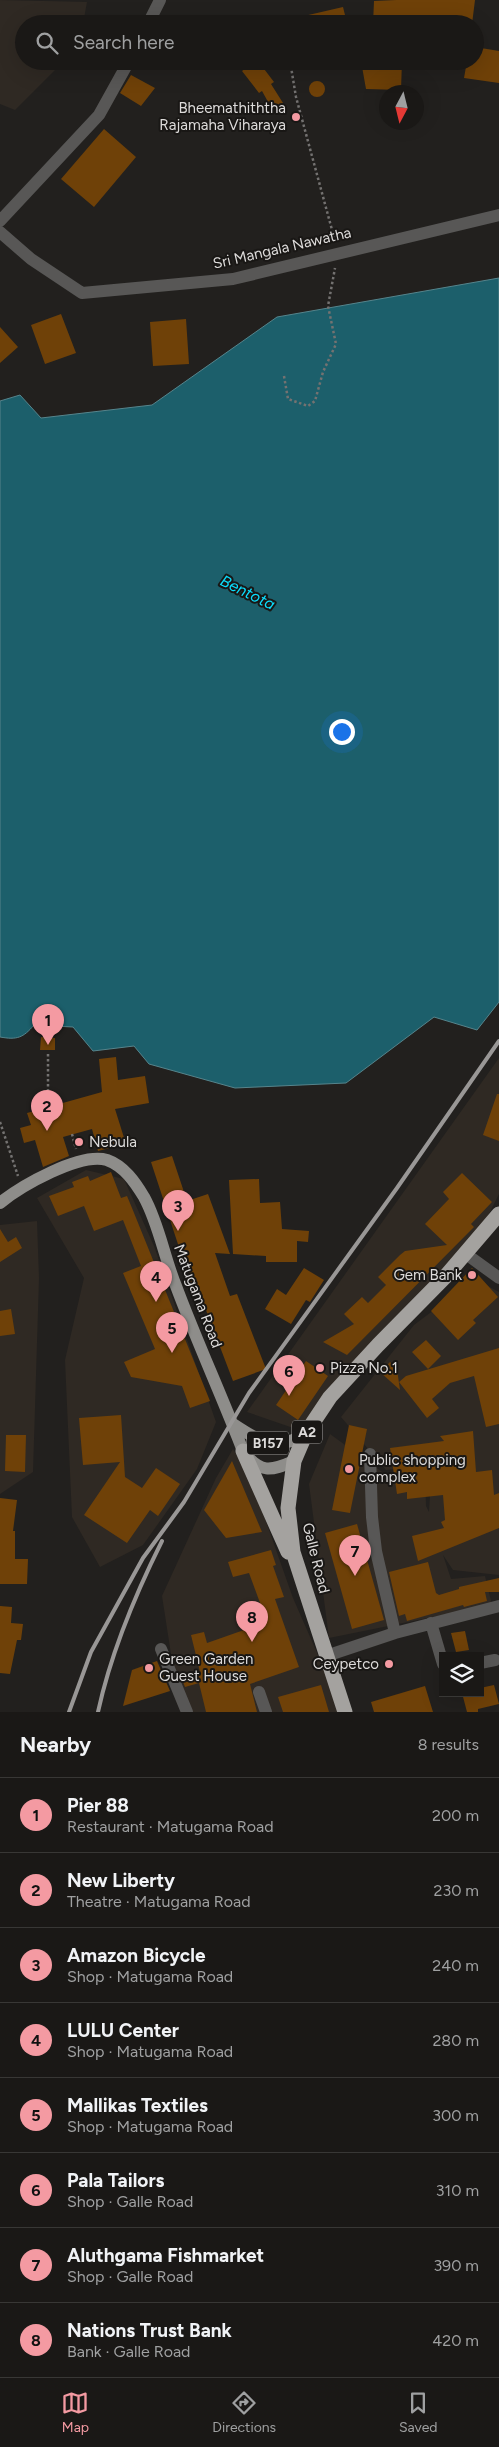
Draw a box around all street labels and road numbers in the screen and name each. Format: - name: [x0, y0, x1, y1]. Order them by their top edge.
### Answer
- street label: Sri Mangala Nawatha: [211, 223, 353, 273]
- street label: Matugama Road: [170, 1242, 226, 1350]
- road number: A2: [292, 1420, 322, 1444]
- road number: B157: [247, 1432, 289, 1455]
- street label: Galle Road: [299, 1521, 333, 1595]

